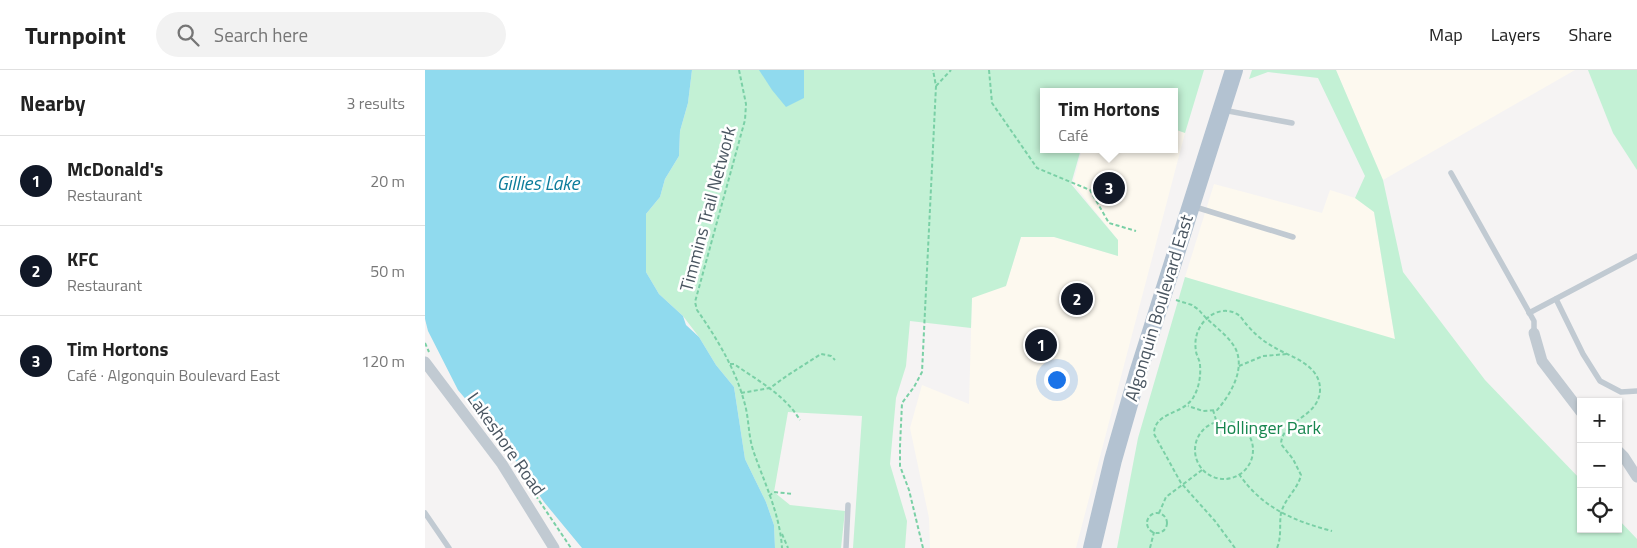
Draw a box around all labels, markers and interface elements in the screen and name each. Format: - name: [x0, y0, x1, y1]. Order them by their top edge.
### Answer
- search box: [156, 12, 506, 57]
- text: Turnpoint: [25, 17, 126, 53]
- text: Search here: [214, 20, 308, 49]
- icon: search: [174, 21, 202, 49]
- text: Map: [1429, 21, 1463, 48]
- text: Layers: [1491, 21, 1540, 48]
- text: Share: [1568, 21, 1612, 48]
- text: Nearby: [20, 87, 85, 119]
- popup: [1040, 88, 1178, 153]
- text: 3 results: [346, 91, 405, 115]
- text: Tim Hortons: [1058, 94, 1160, 123]
- street label: Timmins Trail Network: [672, 123, 743, 295]
- text: Café: [1058, 123, 1088, 147]
- text: McDonald's: [67, 154, 163, 183]
- water label: Gillies Lake: [497, 168, 580, 197]
- text: 1: [32, 169, 40, 193]
- text: 20 m: [370, 169, 405, 193]
- pin: 3: [1093, 169, 1125, 207]
- text: Restaurant: [67, 183, 142, 207]
- street label: Algonquin Boulevard East: [1117, 211, 1200, 404]
- text: KFC: [67, 244, 99, 273]
- text: 2: [32, 259, 40, 283]
- text: 50 m: [370, 259, 405, 283]
- text: Restaurant: [67, 273, 142, 297]
- pin: 2: [1061, 280, 1093, 318]
- pin: 1: [1025, 326, 1057, 364]
- text: Tim Hortons: [67, 334, 168, 363]
- text: 3: [32, 349, 40, 373]
- text: 120 m: [361, 349, 405, 373]
- text: Café · Algonquin Boulevard East: [67, 363, 280, 387]
- your location: [1044, 367, 1070, 393]
- street label: Lakeshore Road: [461, 387, 552, 501]
- map controls: [1577, 398, 1622, 533]
- button: +: [1577, 398, 1622, 443]
- park label: Hollinger Park: [1215, 414, 1322, 441]
- button: −: [1577, 443, 1622, 488]
- button: locate: [1577, 488, 1622, 533]

